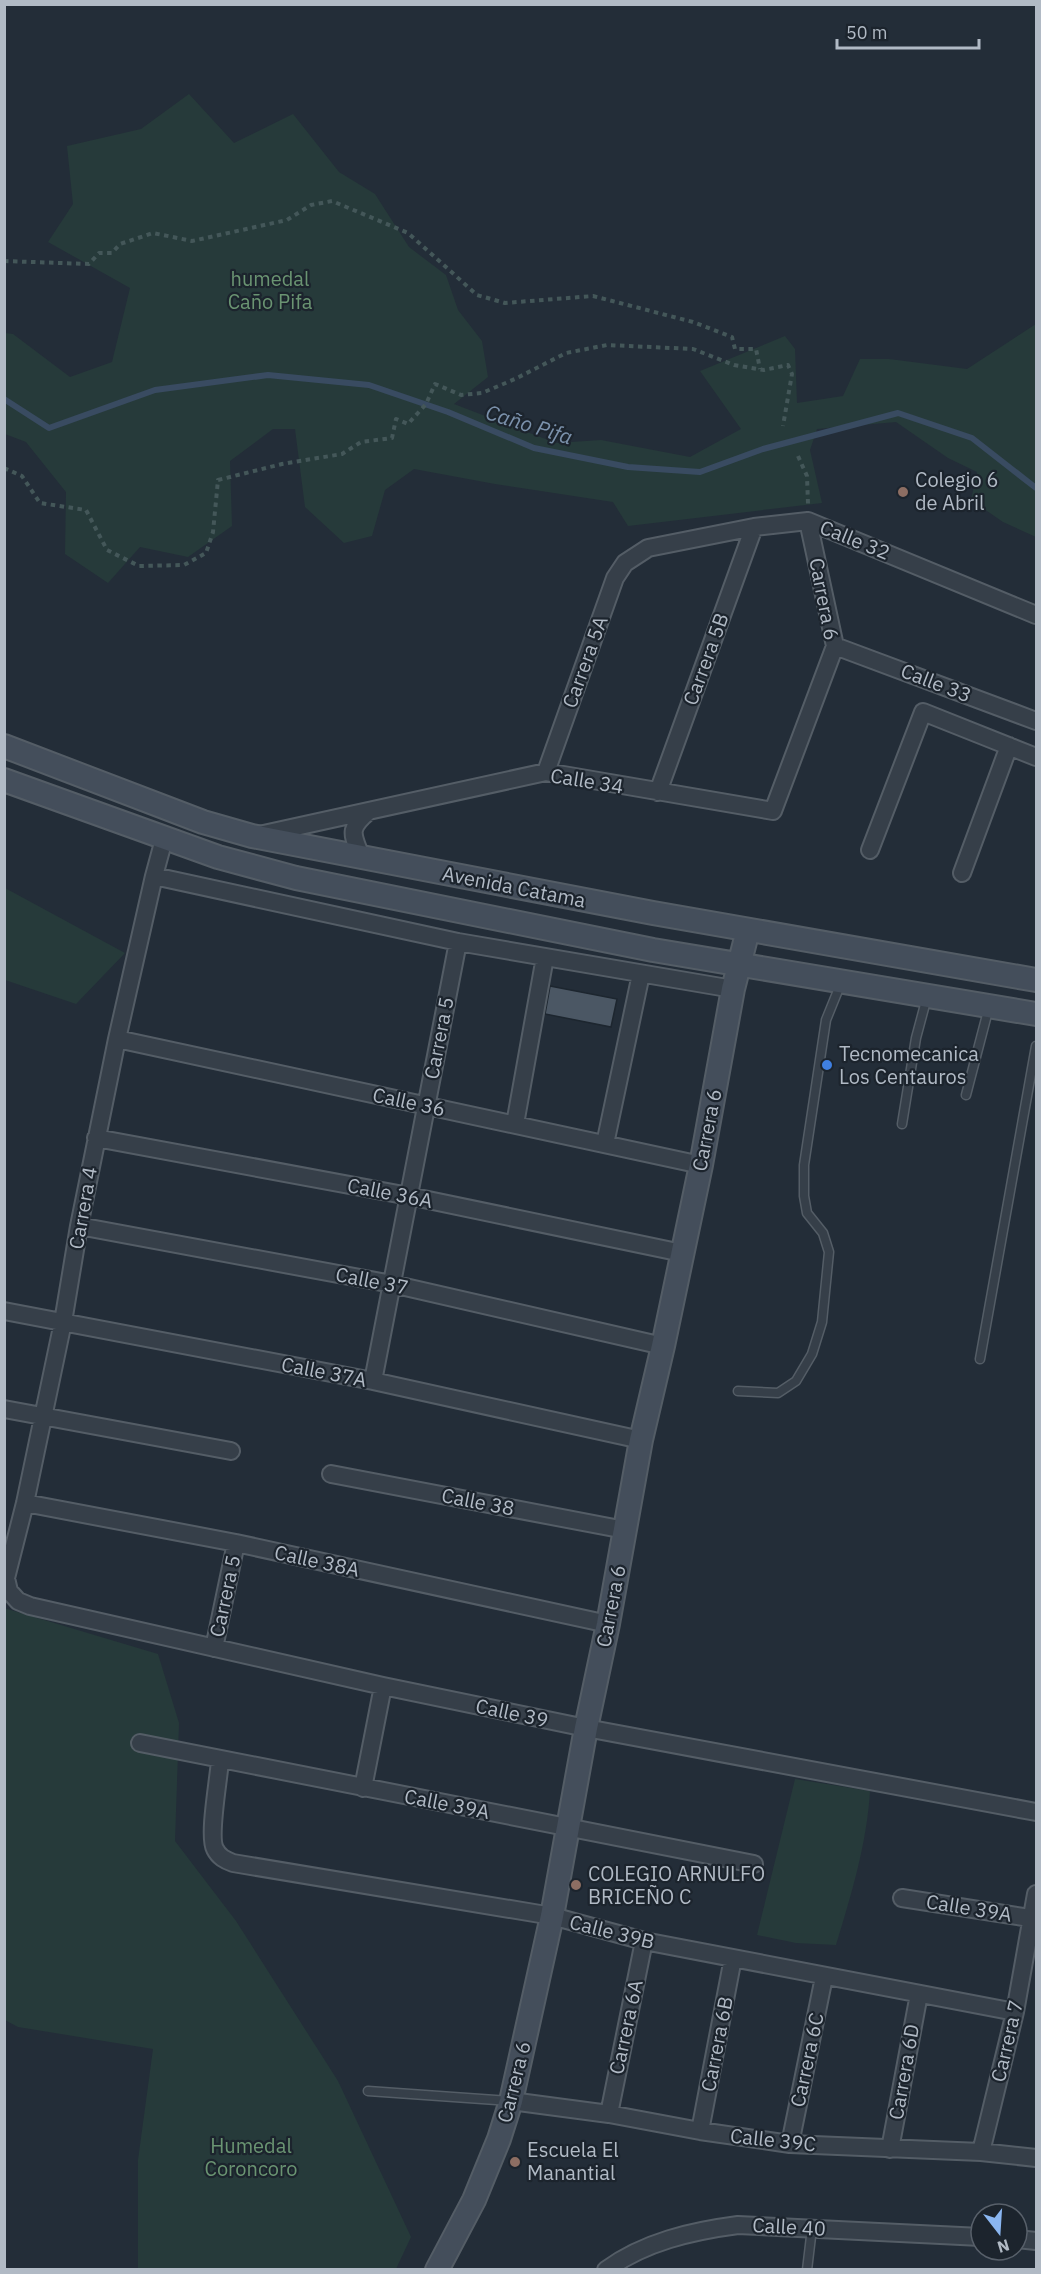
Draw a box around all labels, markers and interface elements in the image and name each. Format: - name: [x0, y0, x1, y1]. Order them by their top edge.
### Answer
- scale bar: [837, 12, 980, 50]
- text: 50 m: [846, 21, 888, 44]
- park label: humedal Caño Pifa: [228, 265, 313, 315]
- water label: Caño Pifa: [482, 398, 576, 451]
- place label: Colegio 6 de Abril: [915, 466, 999, 516]
- marker: Colegio 6 de Abril: [896, 485, 910, 499]
- street label: Calle 32: [816, 513, 894, 566]
- street label: Carrera 6: [803, 555, 846, 642]
- street label: Carrera 5B: [676, 609, 735, 709]
- street label: Carrera 5A: [555, 612, 614, 712]
- street label: Calle 33: [897, 657, 975, 708]
- street label: Calle 34: [549, 761, 626, 800]
- street label: Avenida Catama: [440, 859, 588, 914]
- street label: Carrera 5: [417, 994, 460, 1081]
- place label: Tecnomecanica Los Centauros: [839, 1040, 979, 1090]
- marker: Tecnomecanica Los Centauros: [820, 1058, 834, 1072]
- street label: Calle 36: [370, 1081, 448, 1122]
- street label: Carrera 6: [685, 1086, 728, 1173]
- street label: Carrera 4: [62, 1165, 103, 1251]
- street label: Calle 36A: [345, 1171, 435, 1214]
- street label: Calle 37: [333, 1260, 411, 1301]
- street label: Calle 37A: [279, 1350, 369, 1393]
- street label: Calle 38: [439, 1481, 517, 1522]
- street label: Calle 38A: [272, 1538, 362, 1583]
- street label: Carrera 5: [203, 1552, 246, 1639]
- street label: Carrera 6: [589, 1562, 632, 1649]
- street label: Calle 39: [473, 1692, 551, 1733]
- street label: Calle 39A: [402, 1782, 492, 1825]
- place label: COLEGIO ARNULFO BRICEÑO C: [588, 1860, 765, 1910]
- marker: COLEGIO ARNULFO BRICEÑO C: [569, 1878, 583, 1892]
- street label: Calle 39A: [924, 1887, 1014, 1928]
- street label: Calle 39B: [567, 1908, 657, 1955]
- street label: Carrera 6A: [602, 1977, 649, 2077]
- street label: Carrera 6B: [694, 1994, 739, 2094]
- street label: Carrera 7: [984, 1997, 1029, 2085]
- street label: Carrera 6C: [783, 2010, 830, 2110]
- street label: Carrera 6D: [882, 2022, 925, 2122]
- street label: Carrera 6: [490, 2038, 537, 2126]
- street label: Calle 39C: [729, 2122, 817, 2157]
- park label: Humedal Coroncoro: [205, 2132, 298, 2182]
- place label: Escuela El Manantial: [527, 2136, 619, 2186]
- marker: Escuela El Manantial: [508, 2155, 522, 2169]
- north arrow: [969, 2202, 1029, 2262]
- street label: Calle 40: [752, 2211, 826, 2242]
- text: N: [995, 2235, 1012, 2258]

